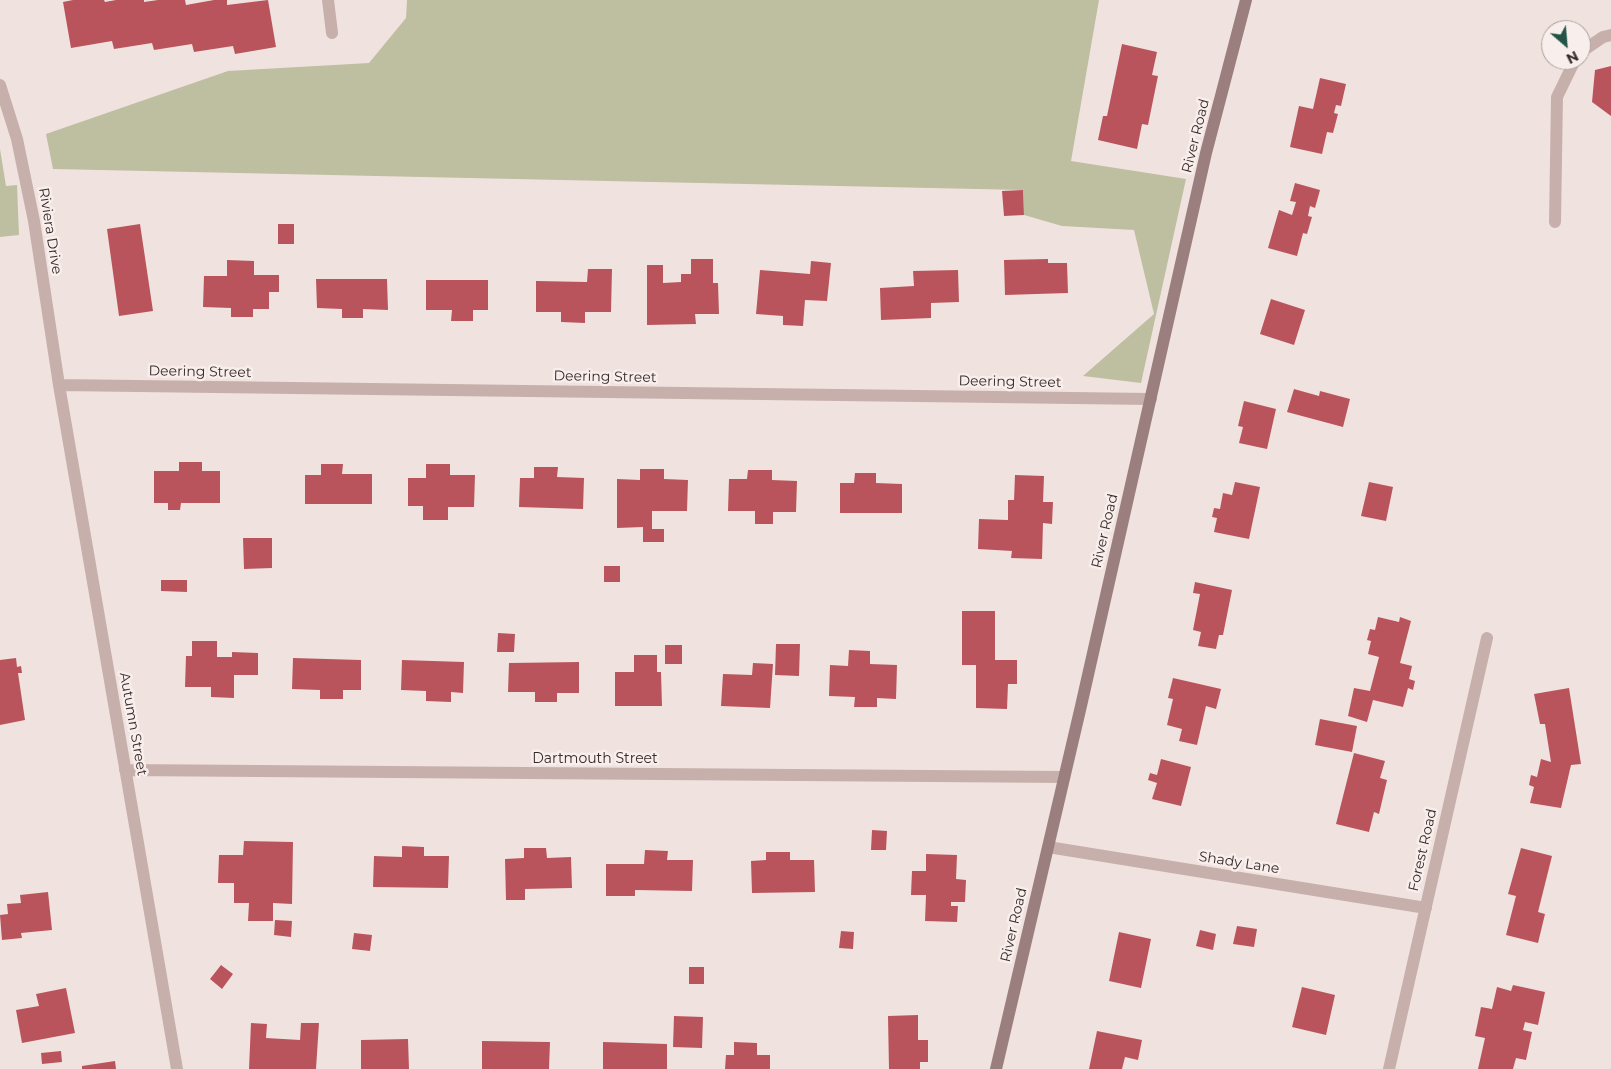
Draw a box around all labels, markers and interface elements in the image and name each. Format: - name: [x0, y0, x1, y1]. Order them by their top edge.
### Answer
- north arrow: [1541, 20, 1591, 70]
- text: N: [1563, 47, 1581, 68]
- street label: River Road: [1179, 97, 1213, 175]
- street label: Riviera Drive: [35, 187, 65, 275]
- street label: Deering Street: [148, 363, 252, 381]
- street label: Deering Street: [553, 368, 657, 386]
- street label: Deering Street: [958, 373, 1062, 391]
- street label: River Road: [1088, 492, 1122, 570]
- street label: Autumn Street: [116, 671, 150, 777]
- street label: Dartmouth Street: [532, 751, 658, 767]
- street label: Forest Road: [1405, 807, 1441, 893]
- street label: Shady Lane: [1197, 848, 1281, 878]
- street label: River Road: [997, 886, 1031, 964]

